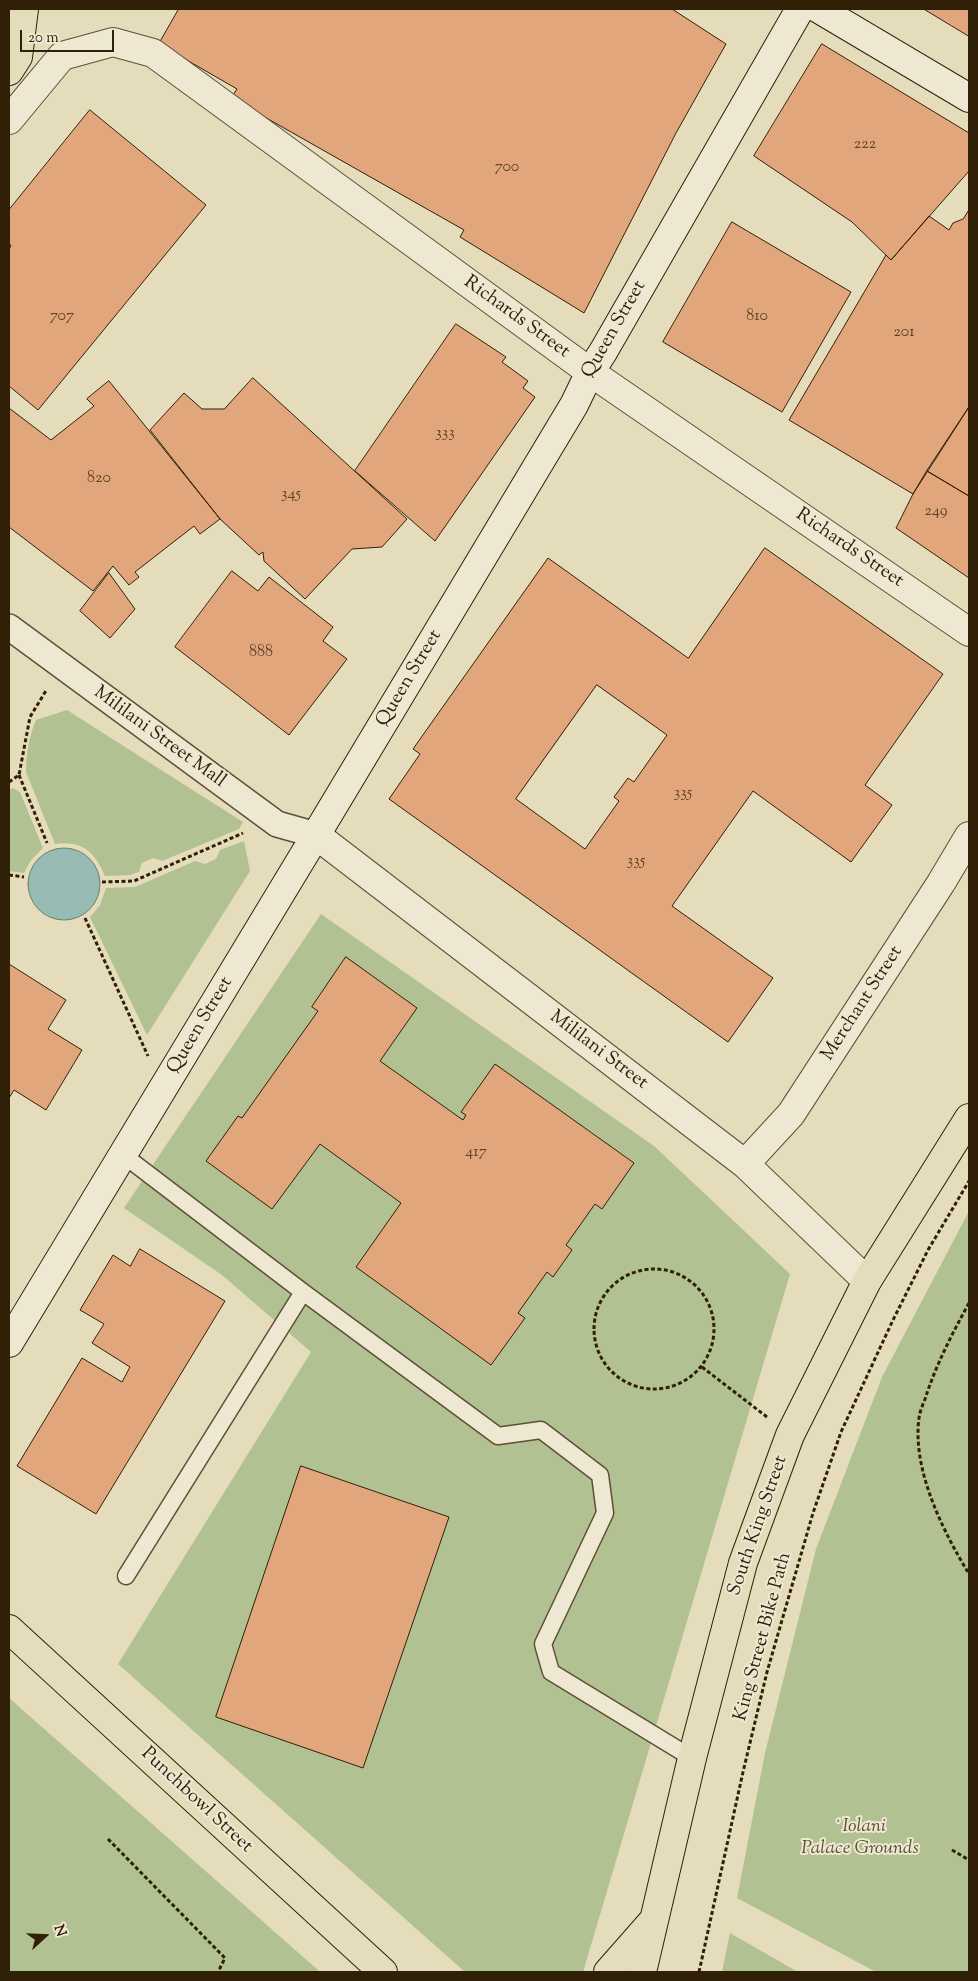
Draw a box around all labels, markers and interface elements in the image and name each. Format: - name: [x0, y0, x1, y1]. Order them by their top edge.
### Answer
- scale bar: [22, 20, 116, 52]
- text: 20 m: [28, 28, 59, 49]
- house number: 222: [854, 135, 876, 155]
- house number: 700: [495, 158, 519, 178]
- street label: Richards Street: [459, 272, 573, 364]
- street label: Queen Street: [578, 277, 652, 383]
- house number: 707: [50, 307, 74, 327]
- house number: 810: [746, 307, 768, 327]
- house number: 201: [893, 323, 915, 343]
- house number: 333: [435, 424, 455, 444]
- house number: 820: [87, 469, 111, 489]
- house number: 345: [281, 485, 301, 505]
- house number: 249: [924, 502, 948, 522]
- street label: Richards Street: [791, 504, 907, 594]
- street label: Queen Street: [372, 626, 448, 732]
- house number: 888: [249, 643, 273, 663]
- street label: Mililani Street Mall: [88, 682, 230, 794]
- house number: 335: [674, 784, 692, 804]
- house number: 335: [627, 852, 645, 872]
- street label: Merchant Street: [817, 942, 909, 1066]
- street label: Queen Street: [163, 973, 239, 1079]
- street label: Mililani Street: [544, 1007, 652, 1095]
- house number: 417: [465, 1143, 487, 1163]
- street label: South King Street: [724, 1453, 794, 1599]
- street label: King Street Bike Path: [731, 1550, 797, 1724]
- street label: Punchbowl Street: [135, 1743, 257, 1859]
- park label: ʻIolani Palace Grounds: [801, 1817, 919, 1861]
- north arrow: [20, 1911, 70, 1961]
- text: N: [48, 1922, 70, 1940]

